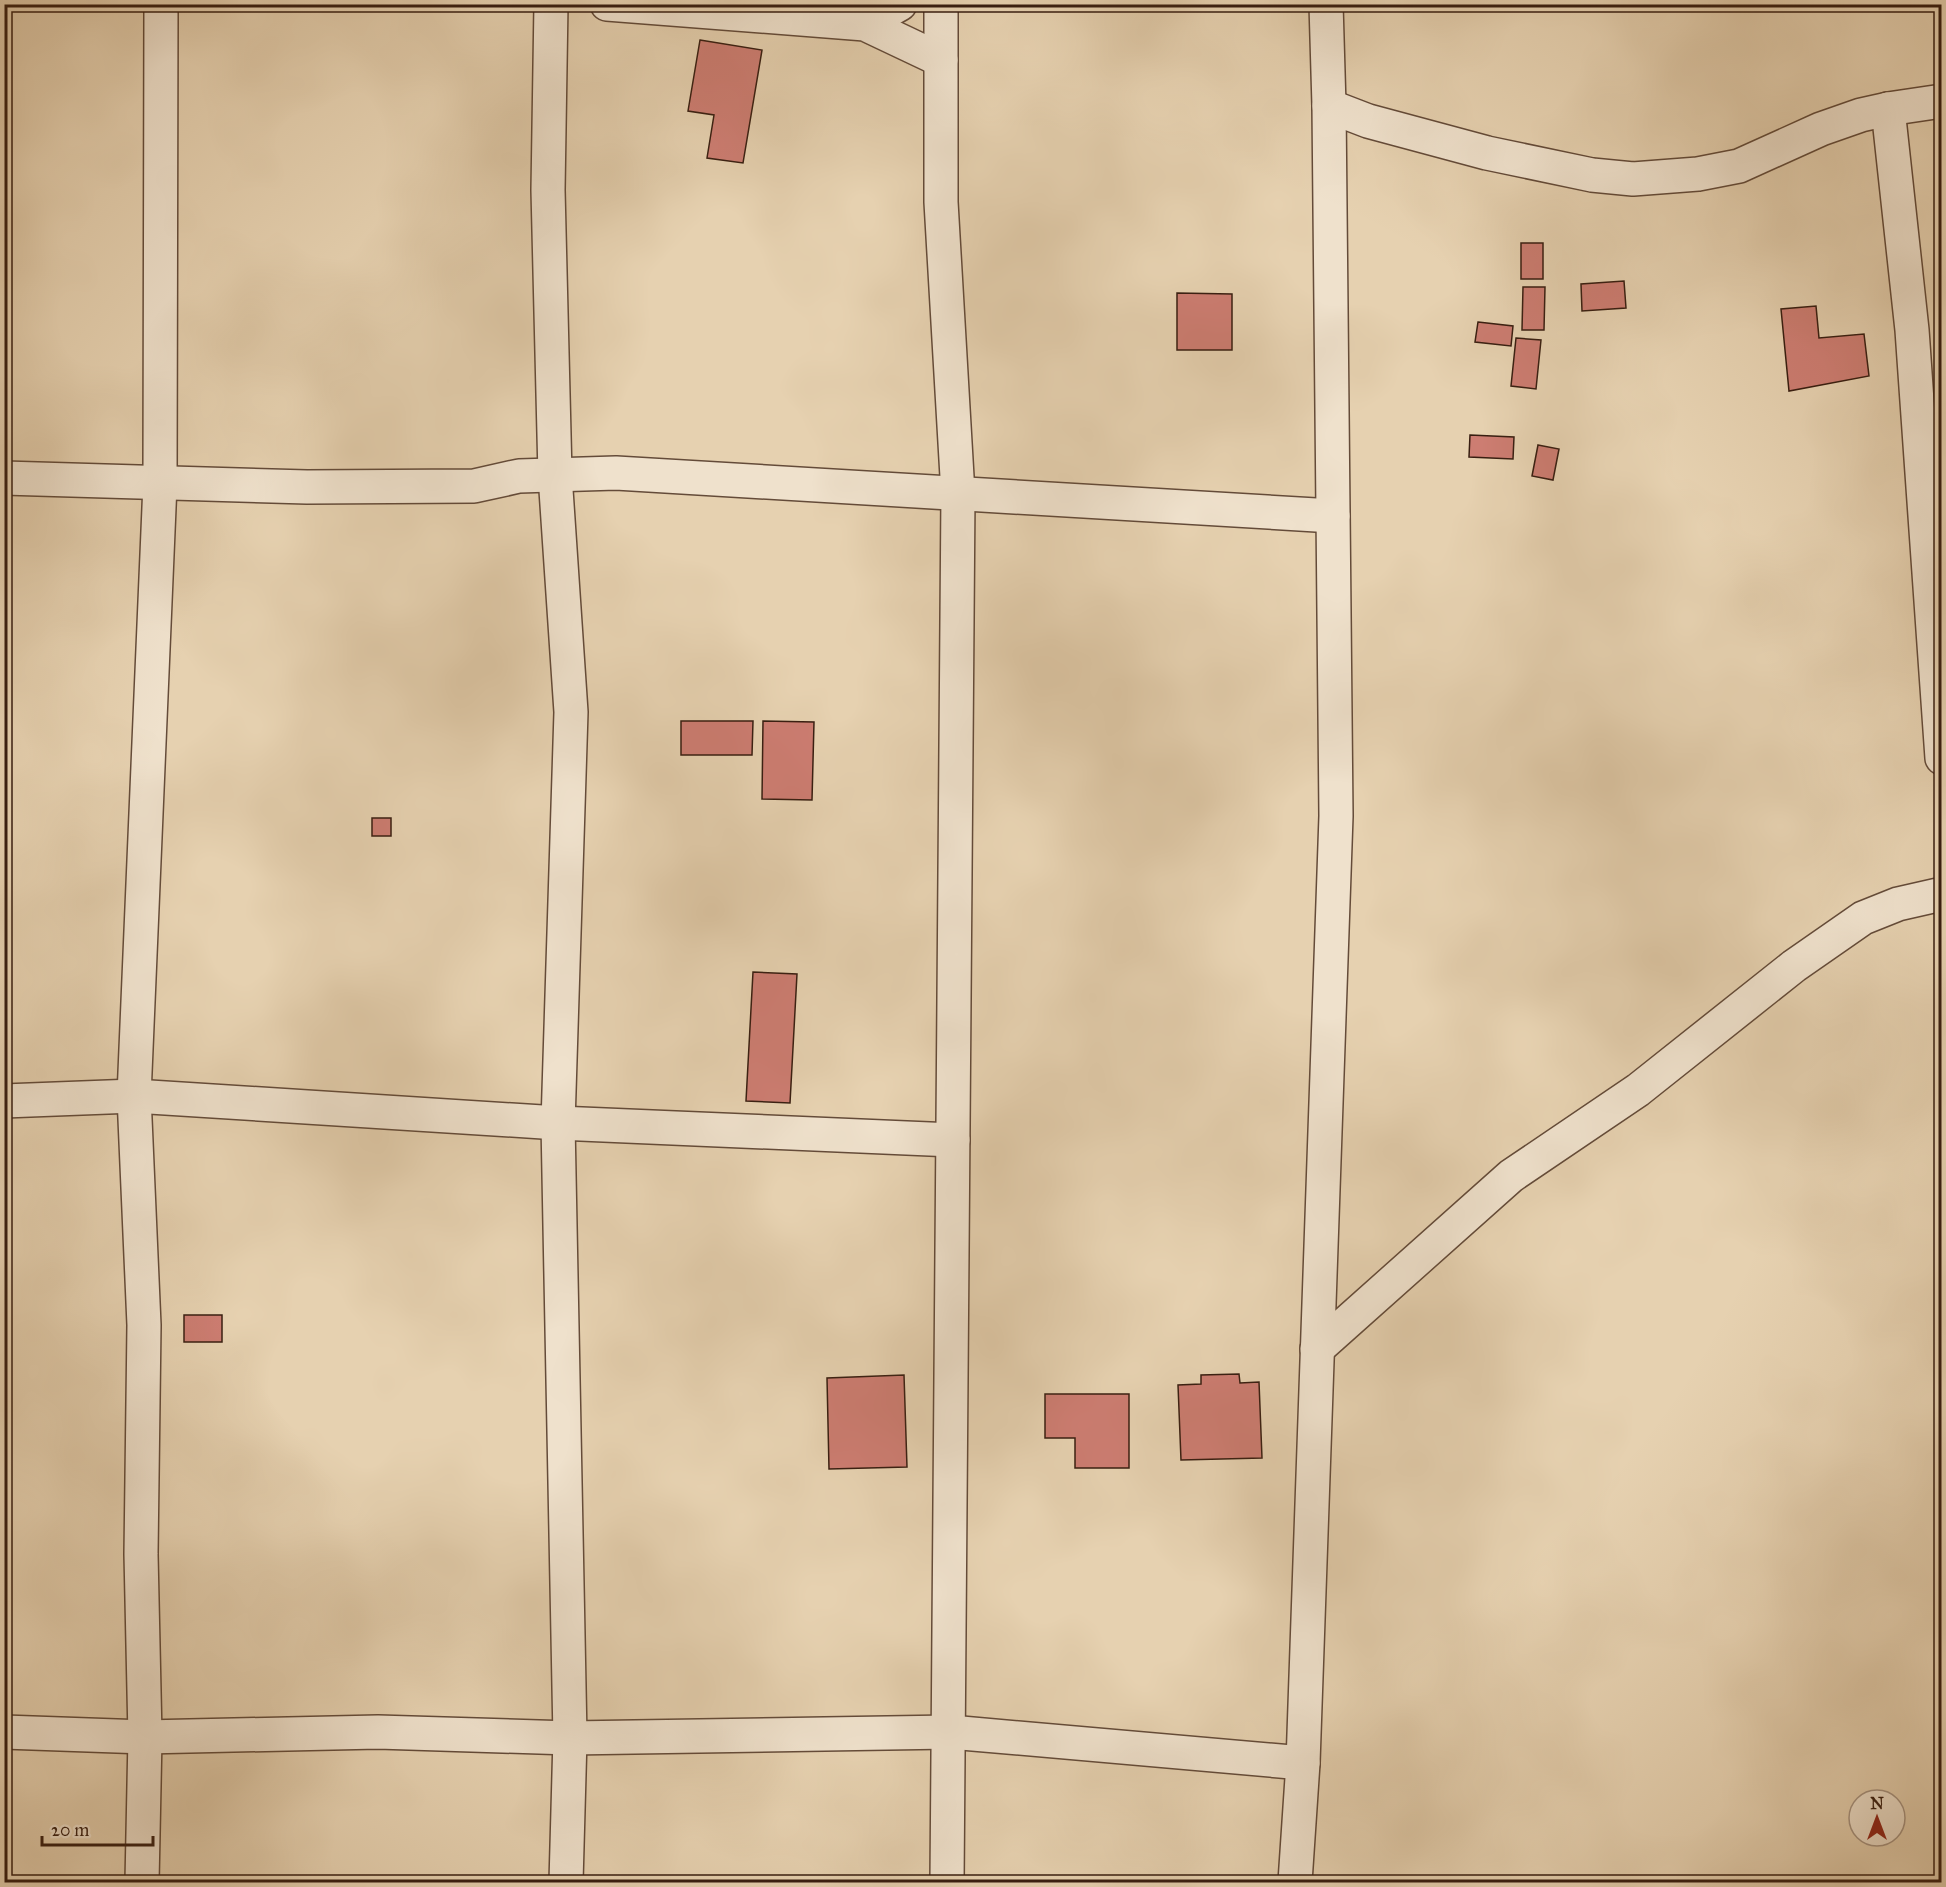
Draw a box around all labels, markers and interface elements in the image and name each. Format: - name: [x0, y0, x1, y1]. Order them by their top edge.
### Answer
- north arrow: [1847, 1788, 1907, 1848]
- text: N: [1870, 1794, 1884, 1813]
- scale bar: [42, 1809, 153, 1847]
- text: 20 m: [51, 1819, 89, 1841]

